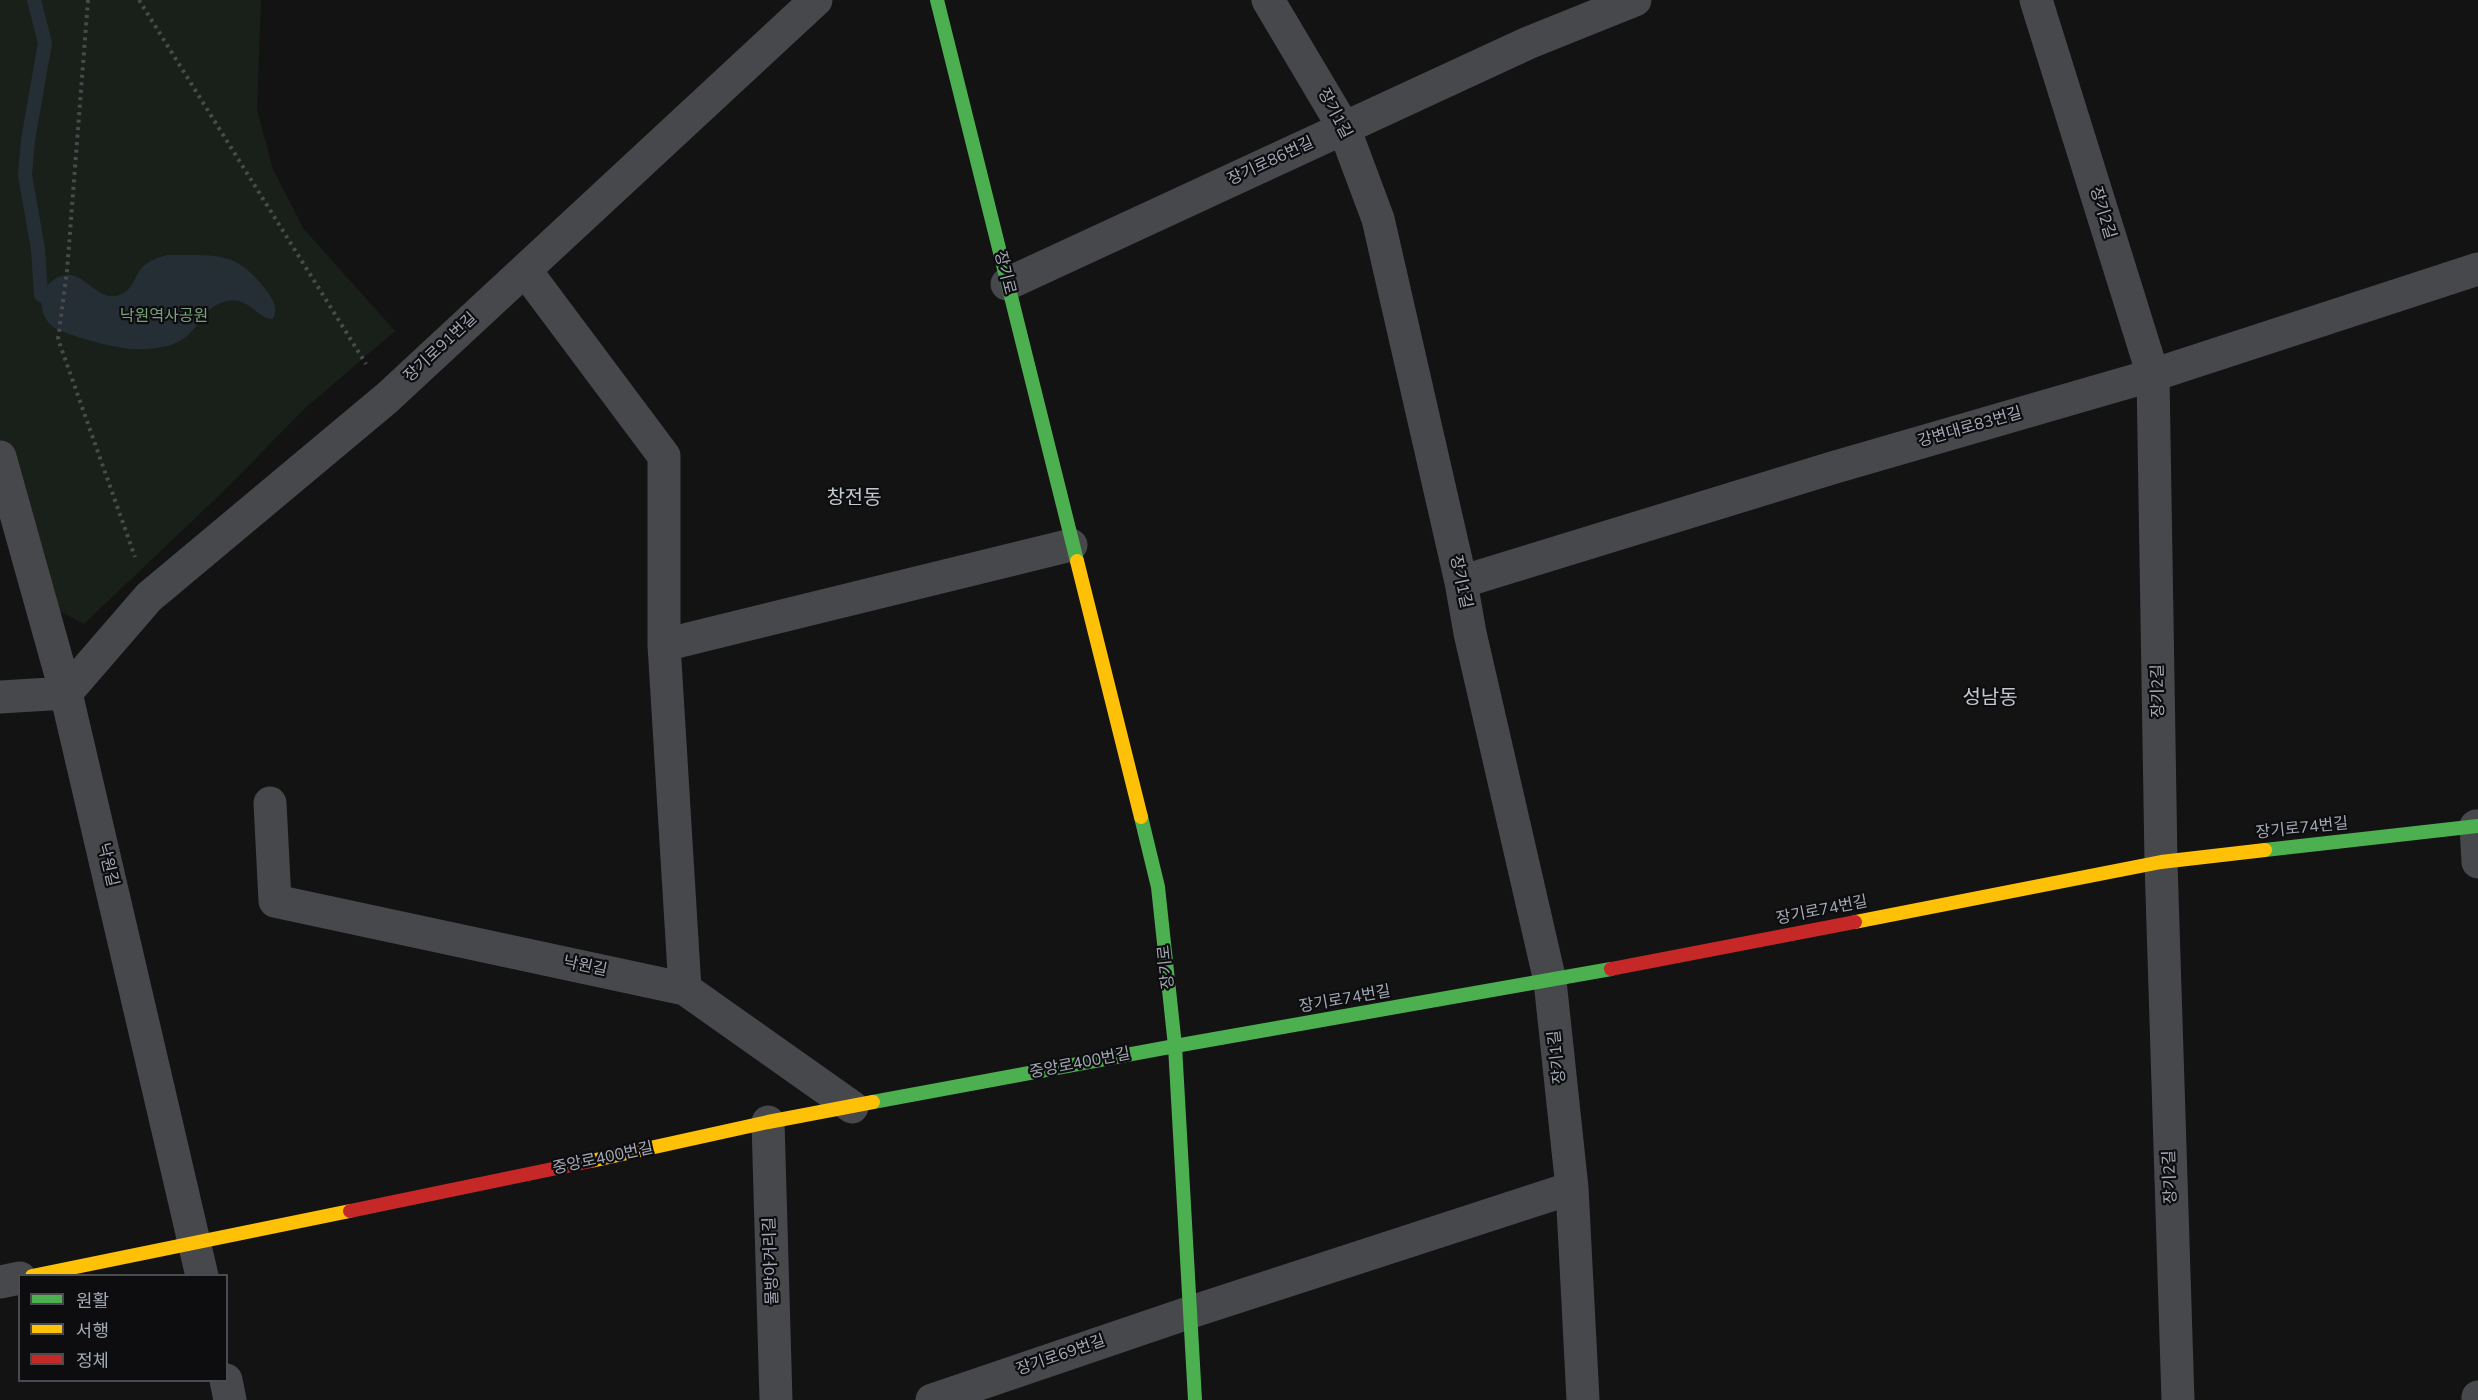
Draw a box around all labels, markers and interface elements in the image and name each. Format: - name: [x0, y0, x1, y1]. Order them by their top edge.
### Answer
- street label: 장기1길: [1313, 86, 1355, 142]
- street label: 장기로86번길: [1225, 134, 1317, 190]
- street label: 장기2길: [2085, 184, 2119, 242]
- street label: 장기로: [989, 249, 1019, 297]
- park label: 낙원역사공원: [120, 307, 208, 327]
- street label: 장기로91번길: [401, 309, 481, 387]
- street label: 강변대로83번길: [1916, 404, 2024, 452]
- district label: 창전동: [826, 487, 882, 511]
- street label: 장기1길: [1445, 554, 1475, 610]
- street label: 장기2길: [2149, 664, 2169, 718]
- district label: 성남동: [1962, 687, 2018, 711]
- street label: 장기로74번길: [2255, 815, 2349, 843]
- street label: 낙원길: [93, 841, 121, 889]
- street label: 장기로74번길: [1775, 893, 1869, 929]
- street label: 장기로: [1155, 944, 1179, 990]
- street label: 낙원길: [561, 953, 609, 981]
- street label: 장기로74번길: [1298, 982, 1392, 1018]
- street label: 장기1길: [1546, 1029, 1570, 1085]
- street label: 중앙로400번길: [1028, 1045, 1132, 1083]
- street label: 중앙로400번길: [551, 1139, 655, 1179]
- street label: 장기2길: [2160, 1150, 2182, 1204]
- street label: 물방아거리길: [761, 1217, 783, 1305]
- legend: [18, 1274, 228, 1382]
- text: 원활: [76, 1289, 109, 1313]
- text: 서행: [76, 1319, 109, 1343]
- street label: 장기로69번길: [1014, 1332, 1108, 1380]
- text: 정체: [76, 1349, 109, 1373]

